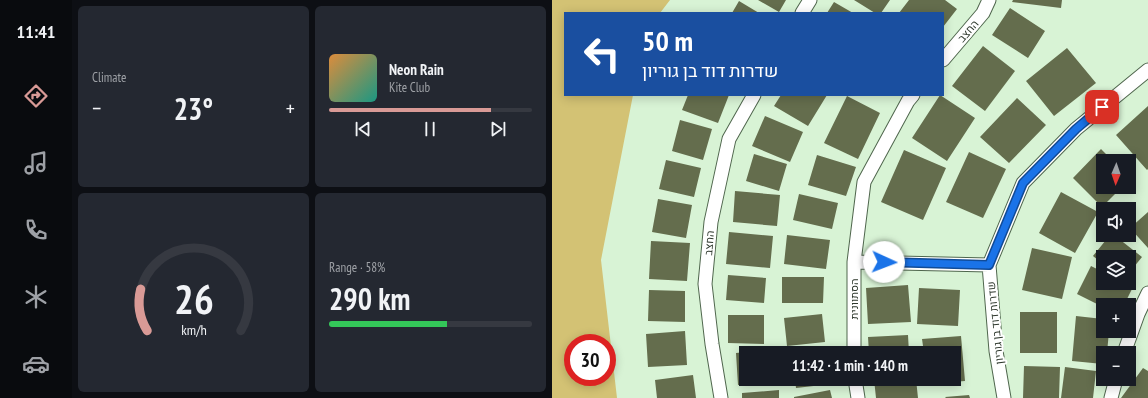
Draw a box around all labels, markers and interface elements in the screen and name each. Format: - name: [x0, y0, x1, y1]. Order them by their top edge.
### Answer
- street label: החצב: [955, 17, 981, 45]
- text: 11:41: [17, 20, 55, 43]
- text: 50 m: [642, 22, 693, 59]
- icon: left: [576, 28, 628, 80]
- text: שדרות דוד בן גוריון: [642, 59, 778, 82]
- text: Neon Rain: [389, 60, 444, 79]
- text: Climate: [92, 69, 126, 86]
- text: Kite Club: [389, 79, 430, 96]
- icon: directions: [22, 82, 50, 110]
- text: 23°: [174, 89, 213, 128]
- pin: [1085, 90, 1119, 124]
- text: −: [92, 94, 101, 122]
- text: +: [286, 94, 295, 122]
- icon: arrive: [1091, 96, 1113, 118]
- icon: previous: [352, 118, 374, 140]
- icon: pause: [419, 118, 441, 140]
- icon: next: [487, 118, 509, 140]
- icon: music: [22, 149, 50, 177]
- north arrow: [1096, 154, 1136, 194]
- map controls: [1096, 154, 1136, 386]
- button: sound: [1096, 202, 1136, 242]
- icon: phone: [22, 216, 50, 244]
- street label: החצב: [701, 230, 717, 256]
- position arrow: [863, 241, 905, 283]
- button: layers: [1096, 250, 1136, 290]
- text: Range · 58%: [329, 259, 385, 276]
- text: 26: [174, 271, 213, 324]
- street label: הסתוונית: [847, 278, 861, 320]
- text: 290 km: [329, 279, 410, 318]
- street label: שדרות דוד בן גוריון: [984, 281, 1006, 365]
- icon: climate: [22, 283, 50, 311]
- button: +: [1096, 298, 1136, 338]
- text: km/h: [181, 319, 206, 338]
- speed limit sign: 30: [564, 334, 616, 386]
- button: −: [1096, 346, 1136, 386]
- icon: car: [22, 350, 50, 378]
- text: 11:42 · 1 min · 140 m: [792, 356, 908, 375]

